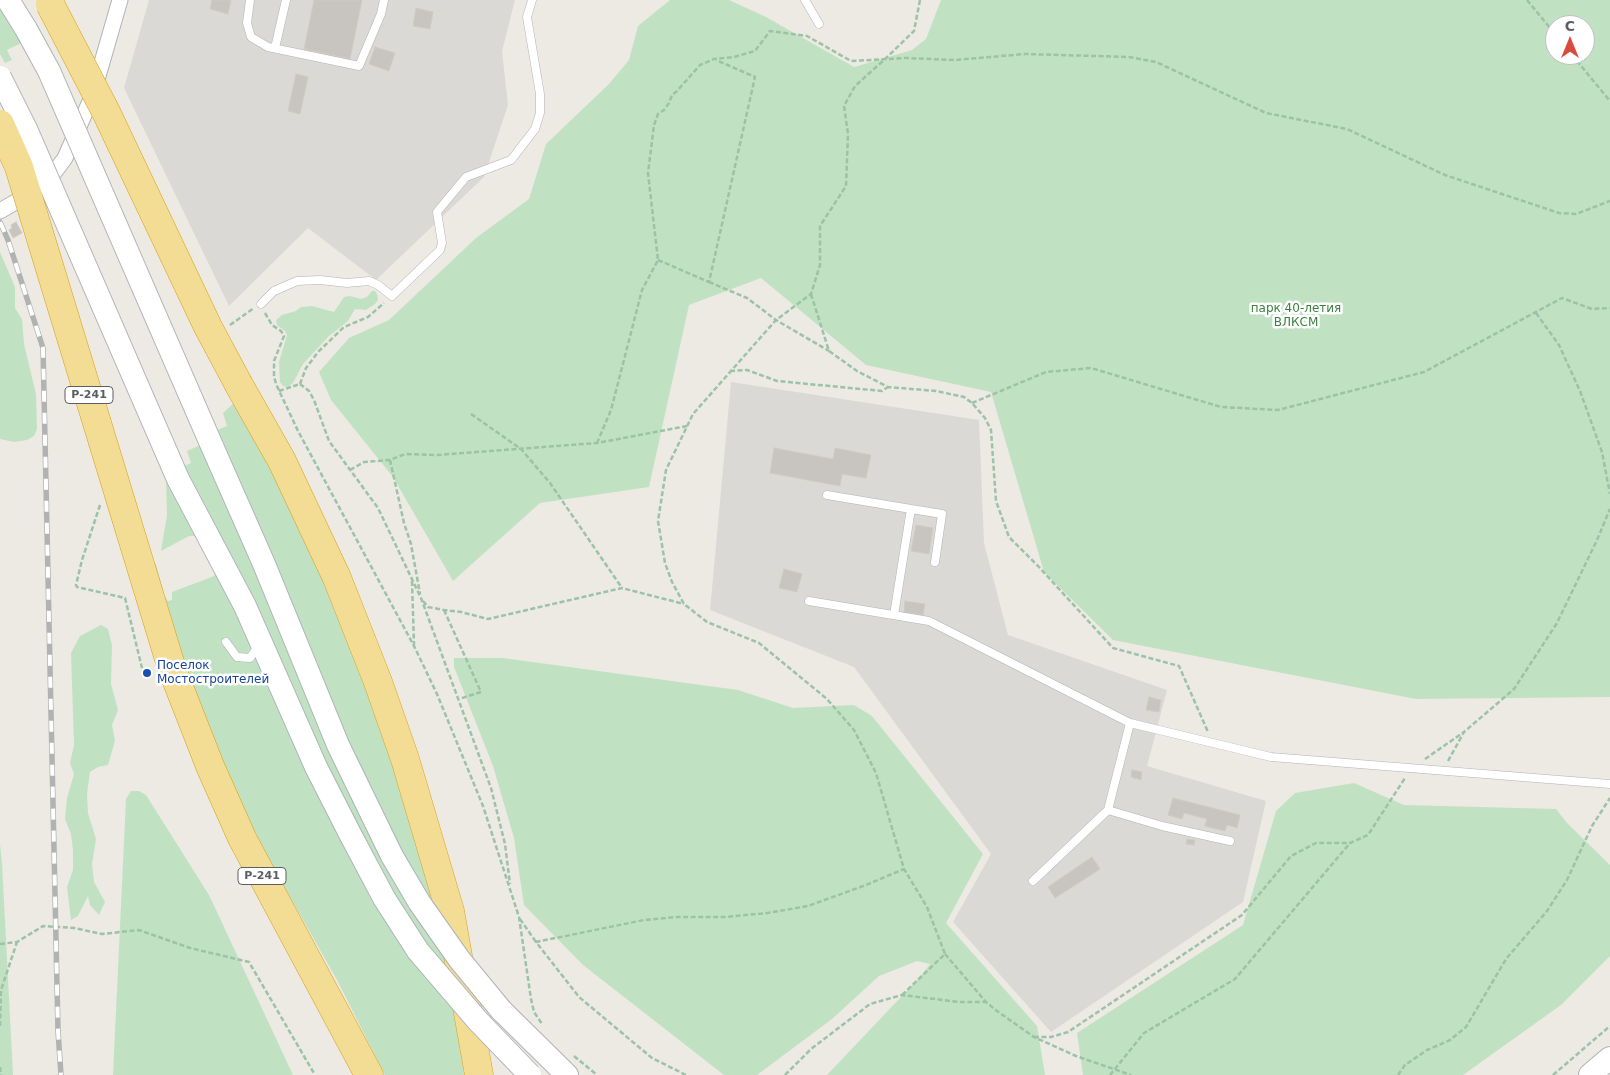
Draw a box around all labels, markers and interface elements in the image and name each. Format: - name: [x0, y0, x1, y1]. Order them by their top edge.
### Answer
- north arrow: [1545, 15, 1595, 65]
- text: С: [1565, 18, 1575, 34]
- park label: парк 40-летия ВЛКСМ: [1251, 302, 1341, 330]
- road number: Р-241: [65, 386, 113, 404]
- place label: Поселок Мостостроителей: [157, 659, 269, 687]
- marker: Поселок Мостостроителей: [141, 667, 153, 679]
- road number: Р-241: [238, 868, 286, 884]

